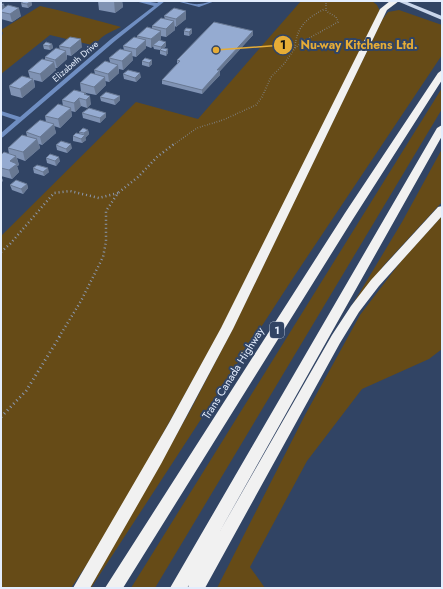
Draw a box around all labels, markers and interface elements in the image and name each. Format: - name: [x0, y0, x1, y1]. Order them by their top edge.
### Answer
- callout: Nu-way Kitchens Ltd.: [273, 33, 426, 57]
- text: 1: [280, 36, 286, 54]
- text: Nu-way Kitchens Ltd.: [300, 36, 418, 54]
- street label: Elizabeth Drive: [49, 37, 101, 85]
- road number: 1: [270, 322, 284, 338]
- street label: Trans Canada Highway: [198, 324, 268, 422]

